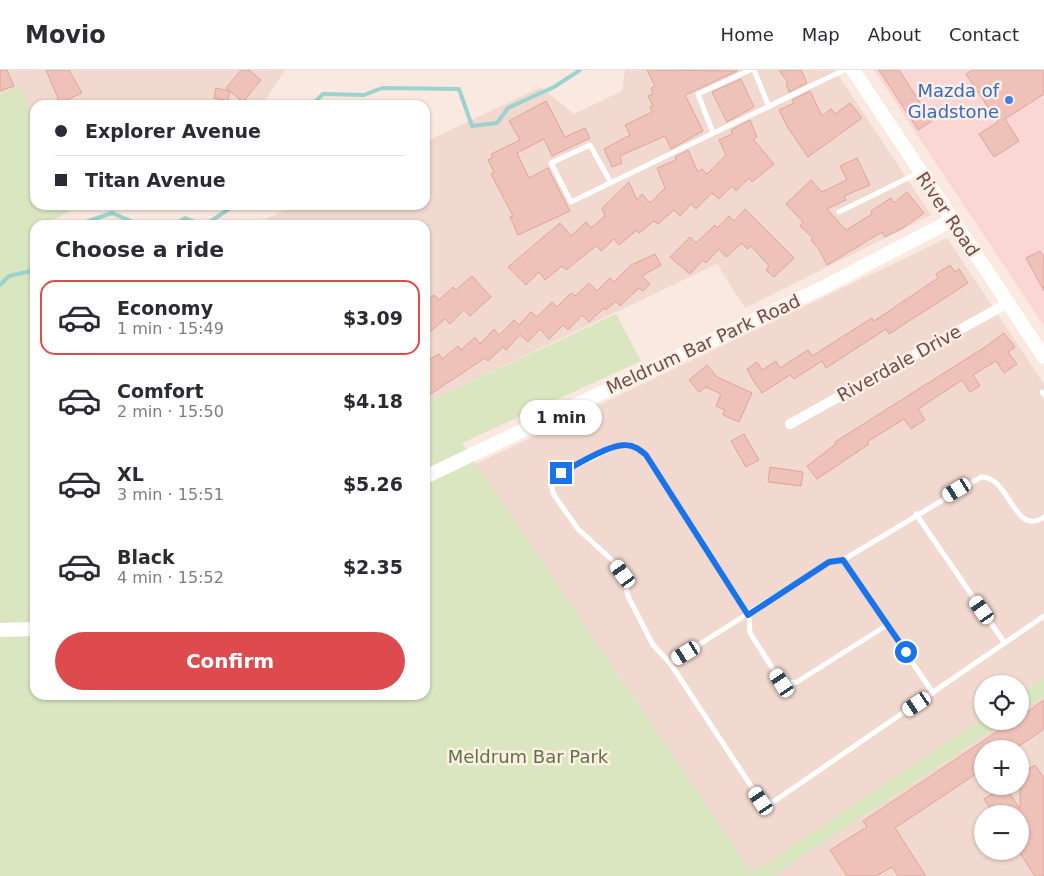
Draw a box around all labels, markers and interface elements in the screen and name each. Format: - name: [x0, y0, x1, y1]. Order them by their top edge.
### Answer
- text: Movio: [25, 21, 106, 49]
- text: Home: [721, 24, 774, 45]
- text: Map: [802, 24, 840, 45]
- text: About: [868, 24, 921, 45]
- text: Contact: [949, 24, 1019, 45]
- place label: Mazda of Gladstone: [908, 80, 1000, 122]
- marker: Mazda of Gladstone: [1003, 94, 1015, 106]
- text: Explorer Avenue: [85, 120, 261, 142]
- street label: River Road: [912, 168, 984, 260]
- text: Titan Avenue: [85, 169, 226, 191]
- text: Choose a ride: [55, 237, 224, 262]
- street label: Meldrum Bar Park Road: [603, 290, 803, 398]
- icon: car: [57, 295, 102, 340]
- text: Economy: [117, 297, 213, 319]
- text: $3.09: [343, 307, 403, 329]
- text: 1 min · 15:49: [117, 319, 224, 338]
- street label: Riverdale Drive: [833, 320, 965, 406]
- icon: car: [57, 378, 102, 423]
- text: Comfort: [117, 380, 204, 402]
- text: $4.18: [343, 390, 403, 412]
- callout: 1 min: [520, 400, 602, 436]
- text: 2 min · 15:50: [117, 402, 224, 421]
- text: 1 min: [536, 408, 586, 427]
- icon: car: [57, 461, 102, 506]
- route end: [550, 462, 572, 484]
- text: XL: [117, 463, 144, 485]
- text: $5.26: [343, 473, 403, 495]
- car: [940, 476, 973, 504]
- text: 3 min · 15:51: [117, 485, 224, 504]
- icon: car: [57, 544, 102, 589]
- text: Black: [117, 546, 175, 568]
- text: $2.35: [343, 556, 403, 578]
- car: [608, 557, 637, 591]
- text: 4 min · 15:52: [117, 568, 224, 587]
- car: [967, 593, 996, 627]
- button: Confirm: [55, 632, 405, 690]
- car: [669, 639, 702, 667]
- route start: [895, 641, 917, 663]
- car: [767, 666, 796, 700]
- map controls: [974, 675, 1029, 860]
- button: locate: [974, 675, 1029, 730]
- car: [900, 689, 933, 719]
- button: +: [974, 740, 1029, 795]
- park label: Meldrum Bar Park: [448, 746, 609, 767]
- car: [746, 784, 775, 818]
- button: −: [974, 805, 1029, 860]

